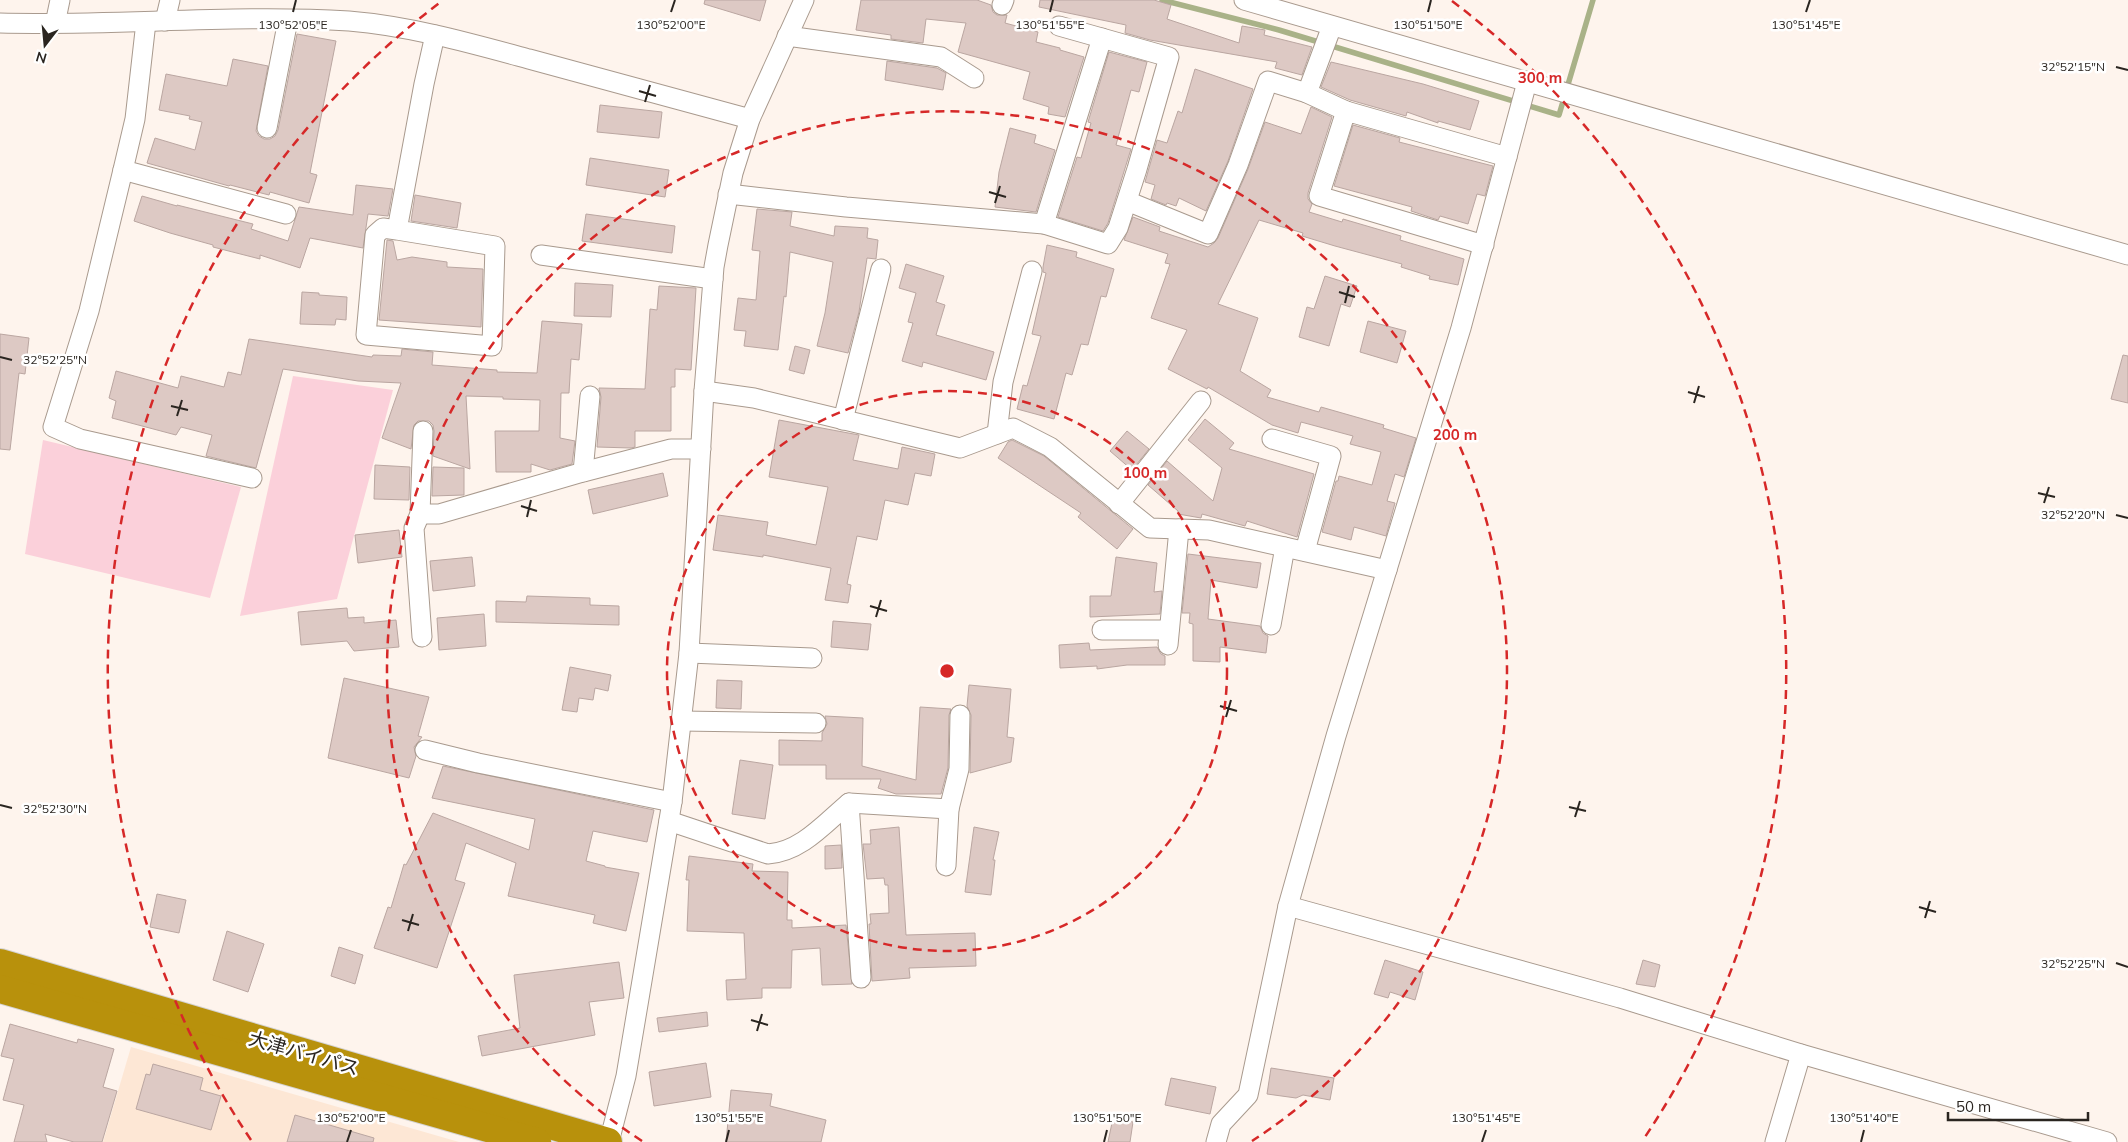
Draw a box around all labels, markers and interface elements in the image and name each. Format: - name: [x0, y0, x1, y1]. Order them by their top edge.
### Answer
- text: 130°52'05"E: [258, 17, 328, 32]
- text: 130°52'00"E: [636, 17, 706, 32]
- text: 130°51'55"E: [1015, 17, 1085, 32]
- text: 130°51'50"E: [1393, 17, 1463, 32]
- text: 130°51'45"E: [1771, 17, 1841, 32]
- north arrow: [20, 20, 70, 70]
- text: N: [34, 47, 49, 68]
- text: 32°52'15"N: [2041, 59, 2105, 74]
- text: 300 m: [1518, 68, 1562, 87]
- text: 32°52'25"N: [23, 352, 87, 367]
- text: 200 m: [1433, 425, 1477, 444]
- text: 100 m: [1123, 463, 1167, 482]
- text: 32°52'20"N: [2041, 507, 2105, 522]
- centre of rings: [938, 662, 956, 680]
- text: 32°52'30"N: [23, 801, 87, 816]
- text: 32°52'25"N: [2041, 956, 2105, 971]
- street label: 大津バイパス: [246, 1026, 362, 1080]
- scale bar: [1948, 1090, 2088, 1122]
- text: 50 m: [1956, 1097, 1991, 1116]
- text: 130°52'00"E: [316, 1110, 386, 1125]
- text: 130°51'55"E: [694, 1110, 764, 1125]
- text: 130°51'50"E: [1072, 1110, 1142, 1125]
- text: 130°51'45"E: [1451, 1110, 1521, 1125]
- text: 130°51'40"E: [1829, 1110, 1899, 1125]

